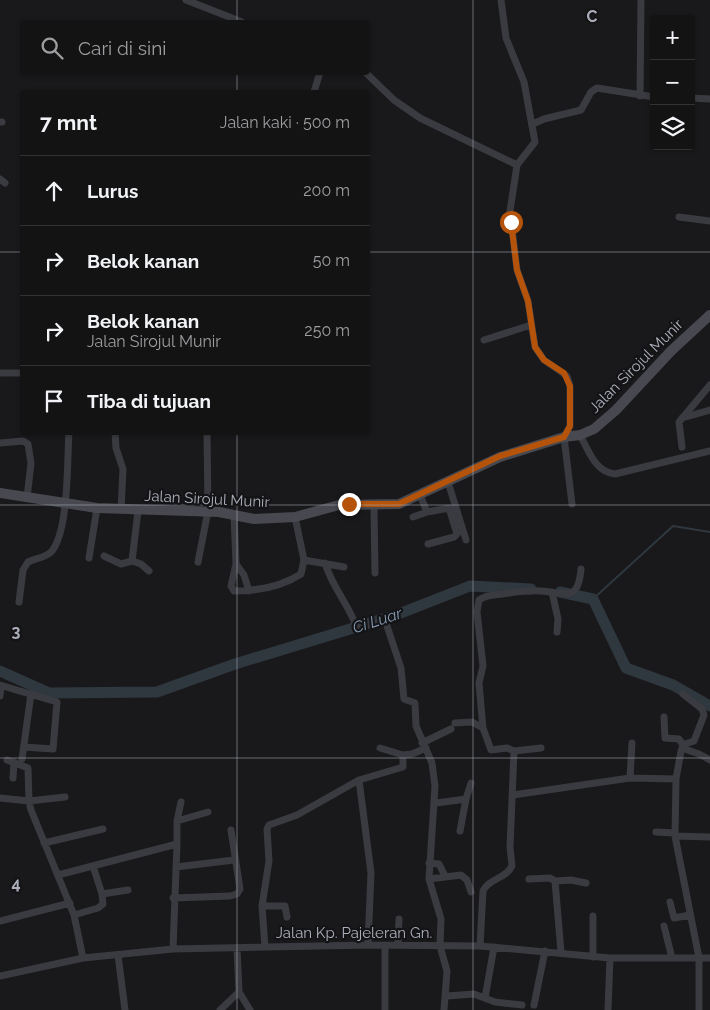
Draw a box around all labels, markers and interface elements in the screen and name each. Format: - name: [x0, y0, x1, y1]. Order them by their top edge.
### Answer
- text: C: [587, 7, 598, 26]
- map controls: [650, 15, 695, 150]
- button: +: [650, 15, 695, 60]
- search box: [20, 20, 370, 75]
- icon: search: [38, 34, 66, 62]
- text: Cari di sini: [78, 37, 166, 59]
- button: −: [650, 60, 695, 105]
- button: layers: [650, 105, 695, 150]
- text: 7 mnt: [40, 110, 97, 135]
- text: Jalan kaki · 500 m: [220, 113, 350, 132]
- icon: ahead: [40, 177, 68, 205]
- text: Lurus: [87, 180, 138, 202]
- text: 200 m: [303, 181, 350, 200]
- route start: [500, 211, 523, 234]
- icon: right: [40, 247, 68, 275]
- text: Belok kanan: [87, 250, 199, 272]
- text: 50 m: [313, 251, 350, 270]
- text: Belok kanan: [87, 310, 199, 332]
- street label: Jalan Sirojul Munir: [585, 315, 687, 417]
- icon: right: [40, 317, 68, 345]
- text: 250 m: [304, 321, 350, 340]
- text: Jalan Sirojul Munir: [87, 332, 221, 351]
- icon: arrive: [40, 387, 68, 415]
- text: Tiba di tujuan: [87, 390, 211, 412]
- street label: Jalan Sirojul Munir: [144, 487, 271, 511]
- route end: [338, 493, 361, 516]
- water label: Ci Luar: [350, 603, 405, 637]
- text: 3: [12, 622, 21, 641]
- text: 4: [11, 874, 21, 893]
- street label: Jalan Kp. Pajeleran Gn.: [276, 924, 432, 942]

